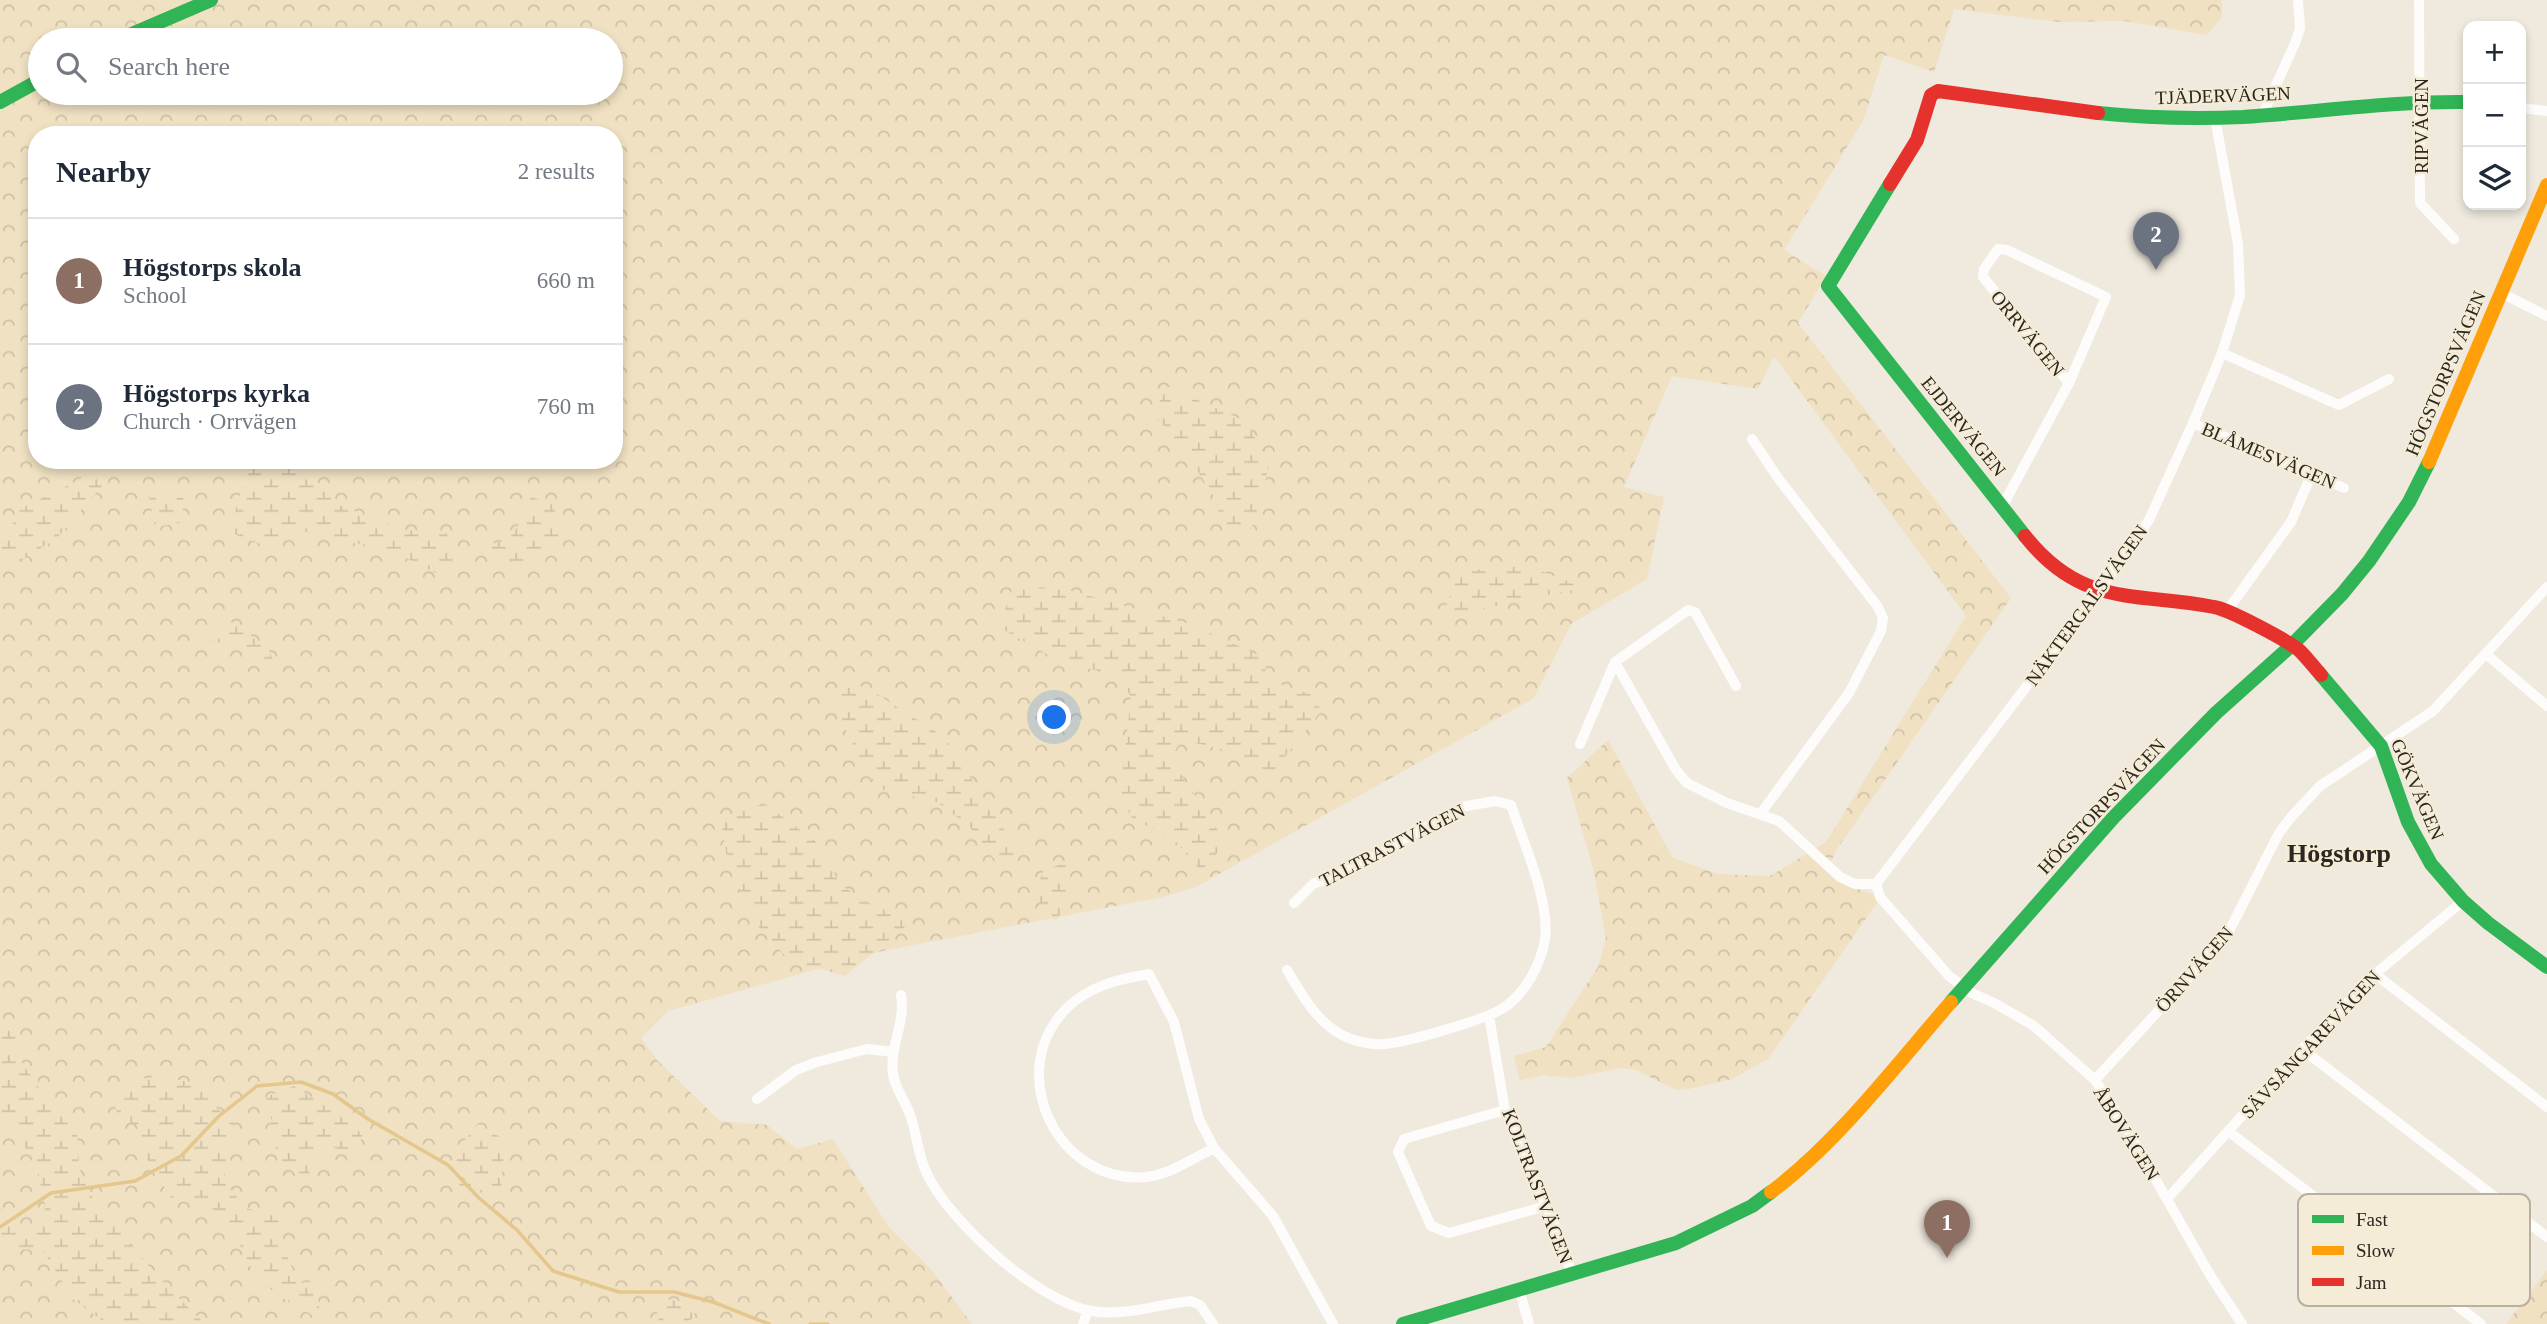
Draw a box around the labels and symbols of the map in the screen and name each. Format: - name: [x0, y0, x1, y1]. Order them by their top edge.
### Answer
- street label: RIPVÄGEN: [2411, 78, 2432, 174]
- street label: TJÄDERVÄGEN: [2155, 83, 2291, 108]
- pin: 2: [2133, 212, 2179, 270]
- street label: ORRVÄGEN: [1987, 286, 2069, 381]
- street label: HÖGSTORPSVÄGEN: [2401, 287, 2490, 459]
- street label: EJDERVÄGEN: [1917, 372, 2010, 481]
- street label: BLÅMESVÄGEN: [2199, 418, 2339, 493]
- street label: NÄKTERGALSVÄGEN: [2021, 521, 2152, 690]
- your location: [1037, 700, 1071, 734]
- street label: HÖGSTORPSVÄGEN: [2033, 734, 2170, 878]
- street label: GÖKVÄGEN: [2387, 736, 2448, 843]
- street label: TALTRASTVÄGEN: [1316, 800, 1469, 891]
- district label: Högstorp: [2287, 839, 2391, 868]
- street label: ÖRNVÄGEN: [2151, 922, 2237, 1016]
- street label: SÄVSÅNGAREVÄGEN: [2236, 966, 2384, 1123]
- street label: ÅBOVÄGEN: [2089, 1082, 2164, 1184]
- street label: KOLTRASTVÄGEN: [1498, 1106, 1577, 1267]
- legend: [2298, 1194, 2530, 1306]
- pin: 1: [1924, 1200, 1970, 1258]
- text: Fast: [2356, 1209, 2388, 1230]
- text: Slow: [2356, 1240, 2395, 1261]
- text: Jam: [2356, 1272, 2387, 1293]

